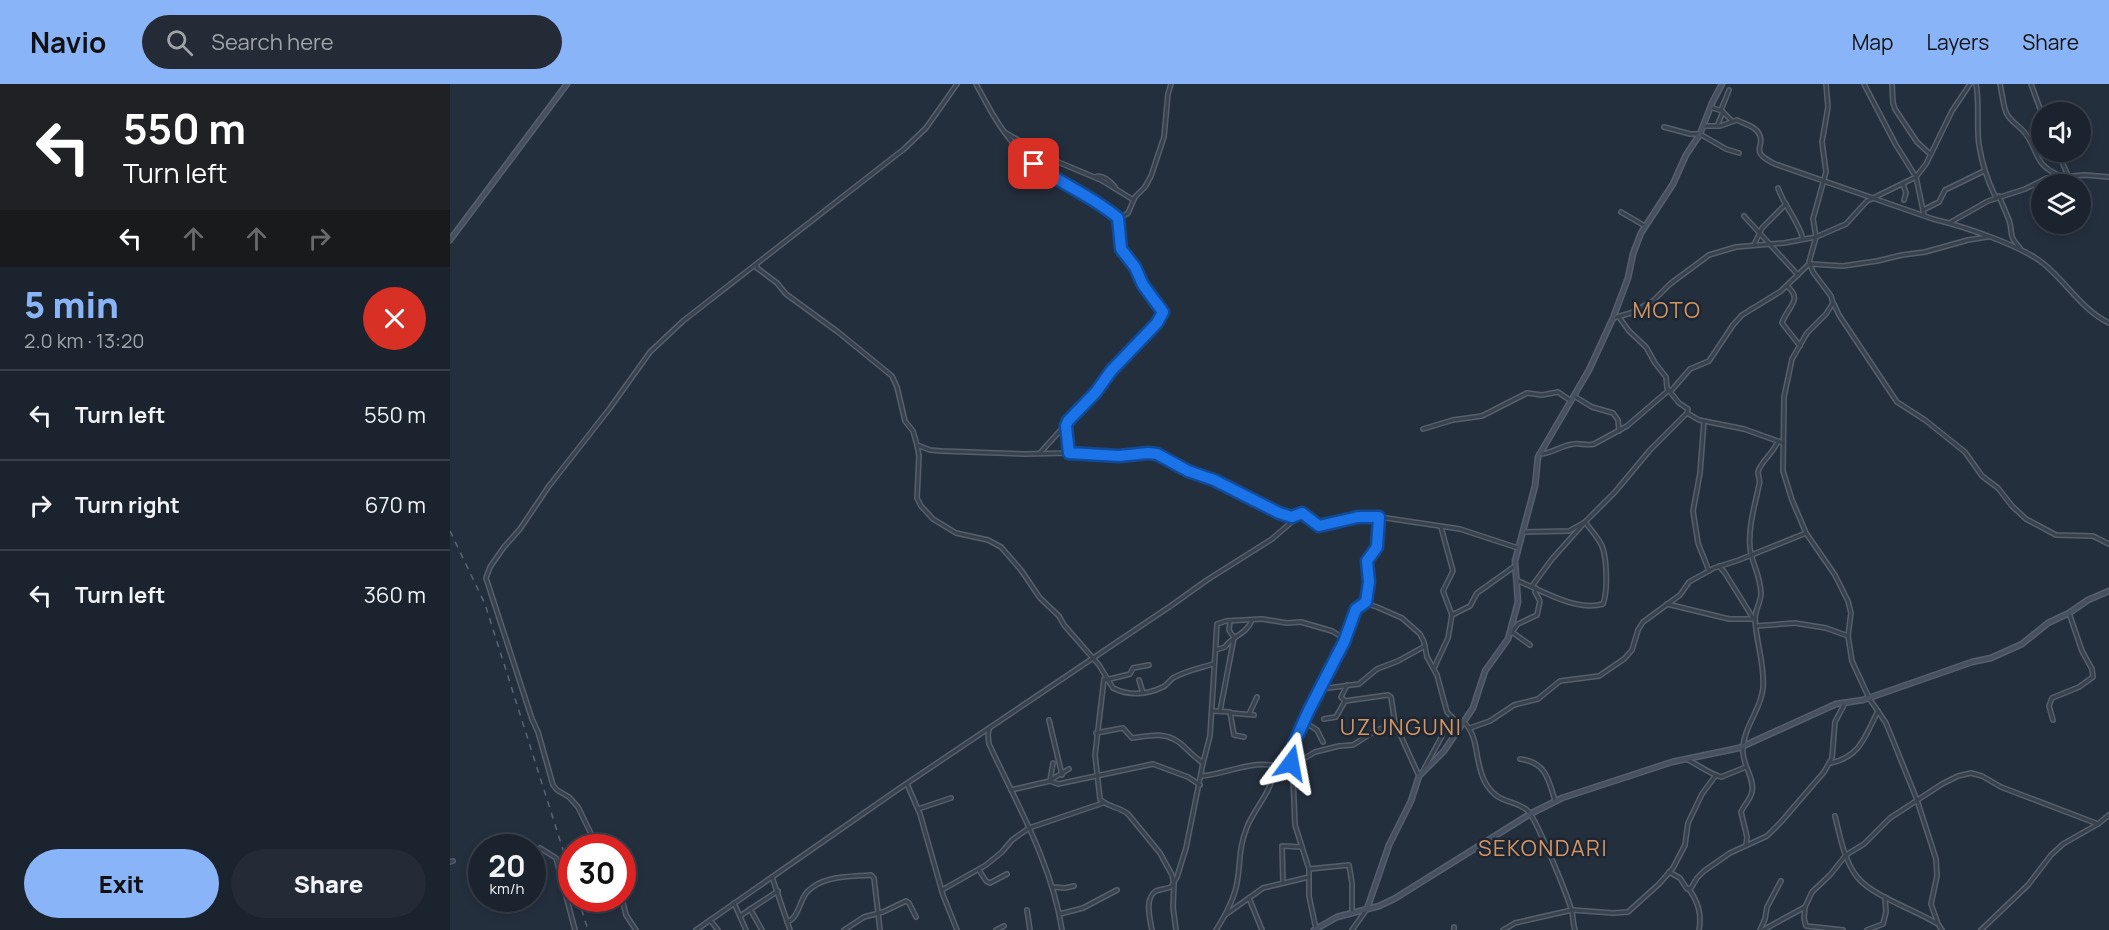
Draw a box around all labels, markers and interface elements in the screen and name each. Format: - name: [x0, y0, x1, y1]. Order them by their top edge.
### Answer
- search box: [142, 15, 562, 69]
- text: Navio: [30, 23, 106, 61]
- icon: search: [163, 26, 196, 59]
- text: Search here: [211, 27, 334, 57]
- text: Map: [1852, 28, 1893, 56]
- text: Layers: [1926, 28, 1989, 56]
- text: Share: [2022, 28, 2079, 56]
- text: 550 m: [123, 99, 246, 157]
- map controls: [2031, 102, 2091, 234]
- button: sound: [2031, 102, 2091, 162]
- icon: left: [24, 108, 102, 186]
- pin: [1008, 138, 1059, 189]
- icon: arrive: [1017, 147, 1050, 180]
- text: Turn left: [123, 154, 227, 191]
- button: layers: [2031, 174, 2091, 234]
- icon: left: [114, 222, 147, 255]
- icon: ahead: [177, 222, 210, 255]
- icon: ahead: [240, 222, 273, 255]
- icon: right: [303, 222, 336, 255]
- text: 5 min: [24, 280, 119, 329]
- button: close: [363, 287, 426, 350]
- district label: MOTO: [1632, 295, 1702, 325]
- text: 2.0 km · 13:20: [24, 327, 145, 354]
- icon: left: [24, 399, 57, 432]
- text: Turn left: [75, 400, 165, 430]
- text: 550 m: [364, 400, 426, 430]
- icon: right: [24, 489, 57, 522]
- text: Turn right: [75, 490, 180, 520]
- text: 670 m: [365, 490, 426, 520]
- icon: left: [24, 579, 57, 612]
- text: Turn left: [75, 580, 165, 610]
- text: 360 m: [364, 580, 426, 610]
- district label: UZUNGUNI: [1340, 712, 1462, 742]
- position arrow: [1259, 731, 1323, 795]
- district label: SEKONDARI: [1478, 833, 1608, 863]
- speed limit sign: 30: [558, 834, 636, 912]
- text: 20: [488, 845, 526, 886]
- button: Exit: [24, 849, 219, 918]
- button: Share: [231, 849, 426, 918]
- text: km/h: [490, 878, 524, 899]

